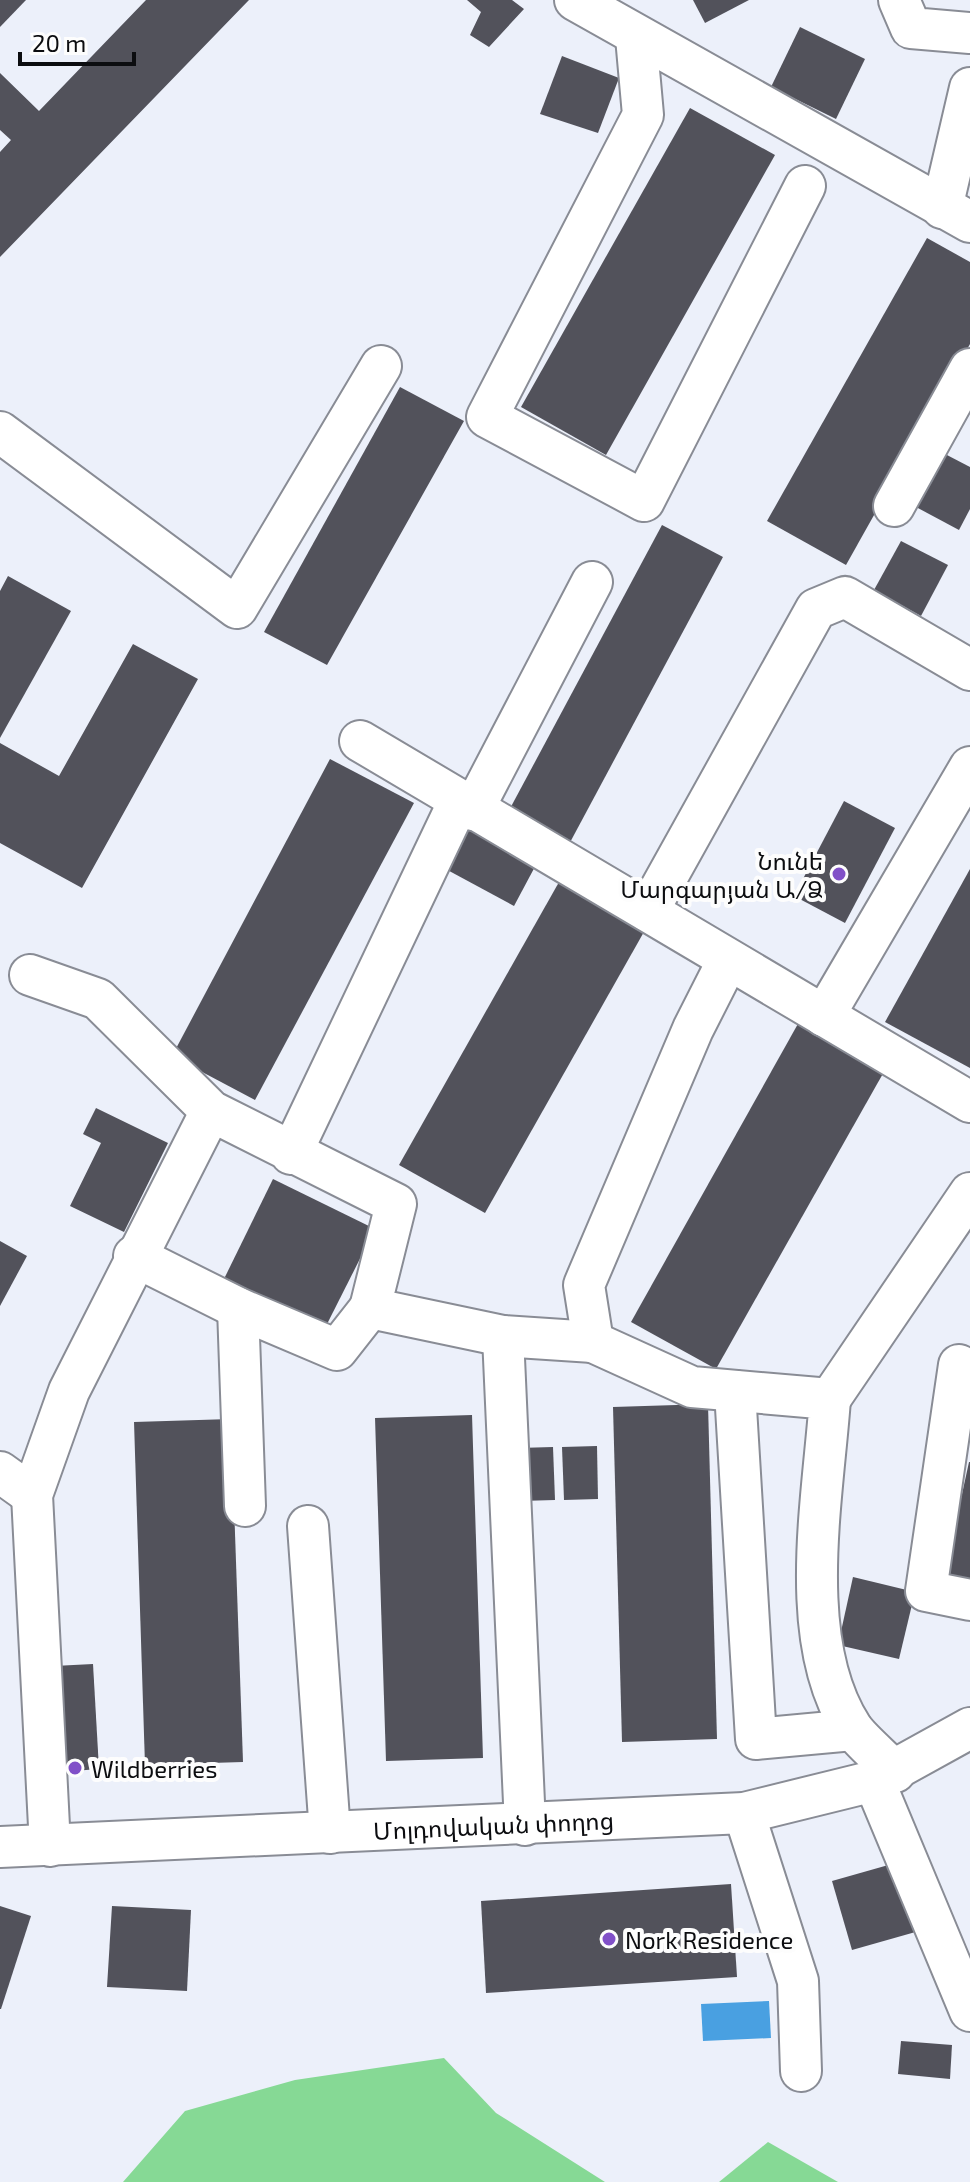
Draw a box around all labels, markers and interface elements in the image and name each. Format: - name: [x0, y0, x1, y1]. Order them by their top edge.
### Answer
- scale bar: [20, 16, 134, 66]
- text: 20 m: [32, 28, 86, 57]
- place label: Նունե Մարգարյան Ա/Ձ: [620, 846, 823, 904]
- marker: Նունե Մարգարյան Ա/Ձ: [830, 865, 848, 883]
- place label: Wildberries: [91, 1754, 217, 1783]
- marker: Wildberries: [66, 1759, 84, 1777]
- street label: Մոլդովական փողոց: [372, 1804, 615, 1844]
- place label: Nork Residence: [625, 1925, 793, 1954]
- marker: Nork Residence: [600, 1930, 618, 1948]

